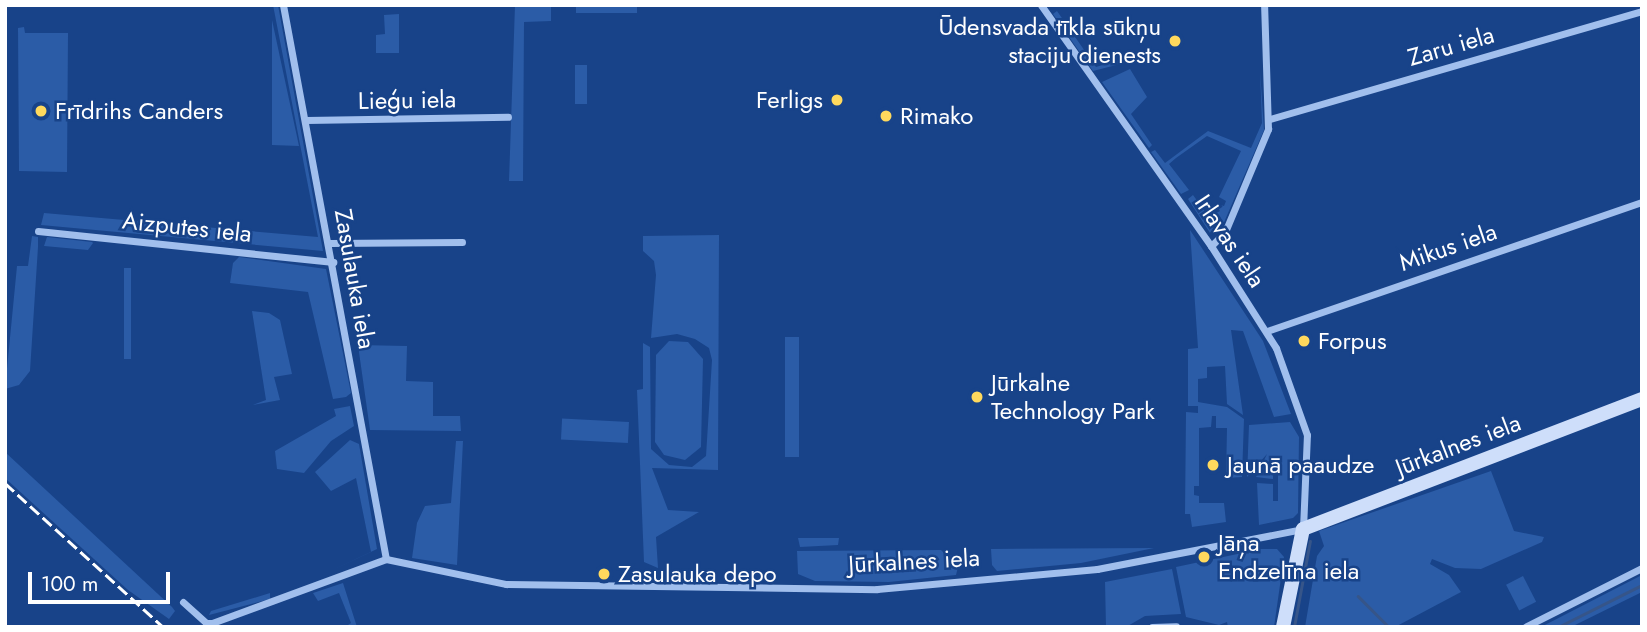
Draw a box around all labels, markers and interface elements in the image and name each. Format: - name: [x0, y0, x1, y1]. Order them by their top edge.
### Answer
- place label: Ūdensvada tīkla sūkņu staciju dienests: [938, 13, 1161, 69]
- street label: Zaru iela: [1405, 20, 1497, 72]
- marker: Ūdensvada tīkla sūkņu staciju dienests: [1167, 33, 1183, 49]
- street label: Lieģu iela: [357, 85, 457, 115]
- place label: Ferligs: [756, 86, 823, 114]
- marker: Ferligs: [829, 92, 845, 108]
- place label: Frīdrihs Canders: [55, 97, 223, 125]
- place label: Rimako: [900, 102, 973, 130]
- marker: Frīdrihs Canders: [33, 103, 49, 119]
- marker: Rimako: [878, 108, 894, 124]
- street label: Irlavas iela: [1189, 189, 1271, 293]
- street label: Aizputes iela: [121, 206, 253, 248]
- street label: Zasulauka iela: [329, 207, 381, 351]
- street label: Mikus iela: [1395, 217, 1501, 277]
- place label: Forpus: [1318, 327, 1387, 355]
- marker: Forpus: [1296, 333, 1312, 349]
- place label: Jūrkalne Technology Park: [991, 369, 1155, 425]
- marker: Jūrkalne Technology Park: [969, 389, 985, 405]
- street label: Jūrkalnes iela: [1391, 408, 1525, 482]
- place label: Jaunā paaudze: [1227, 451, 1374, 479]
- marker: Jaunā paaudze: [1205, 457, 1221, 473]
- place label: Jāņa Endzelīna iela: [1218, 529, 1359, 585]
- street label: Jūrkalnes iela: [847, 543, 981, 579]
- marker: Jāņa Endzelīna iela: [1196, 549, 1212, 565]
- scale bar: [32, 558, 173, 602]
- place label: Zasulauka depo: [618, 560, 777, 588]
- marker: Zasulauka depo: [596, 566, 612, 582]
- text: 100 m: [41, 569, 98, 599]

